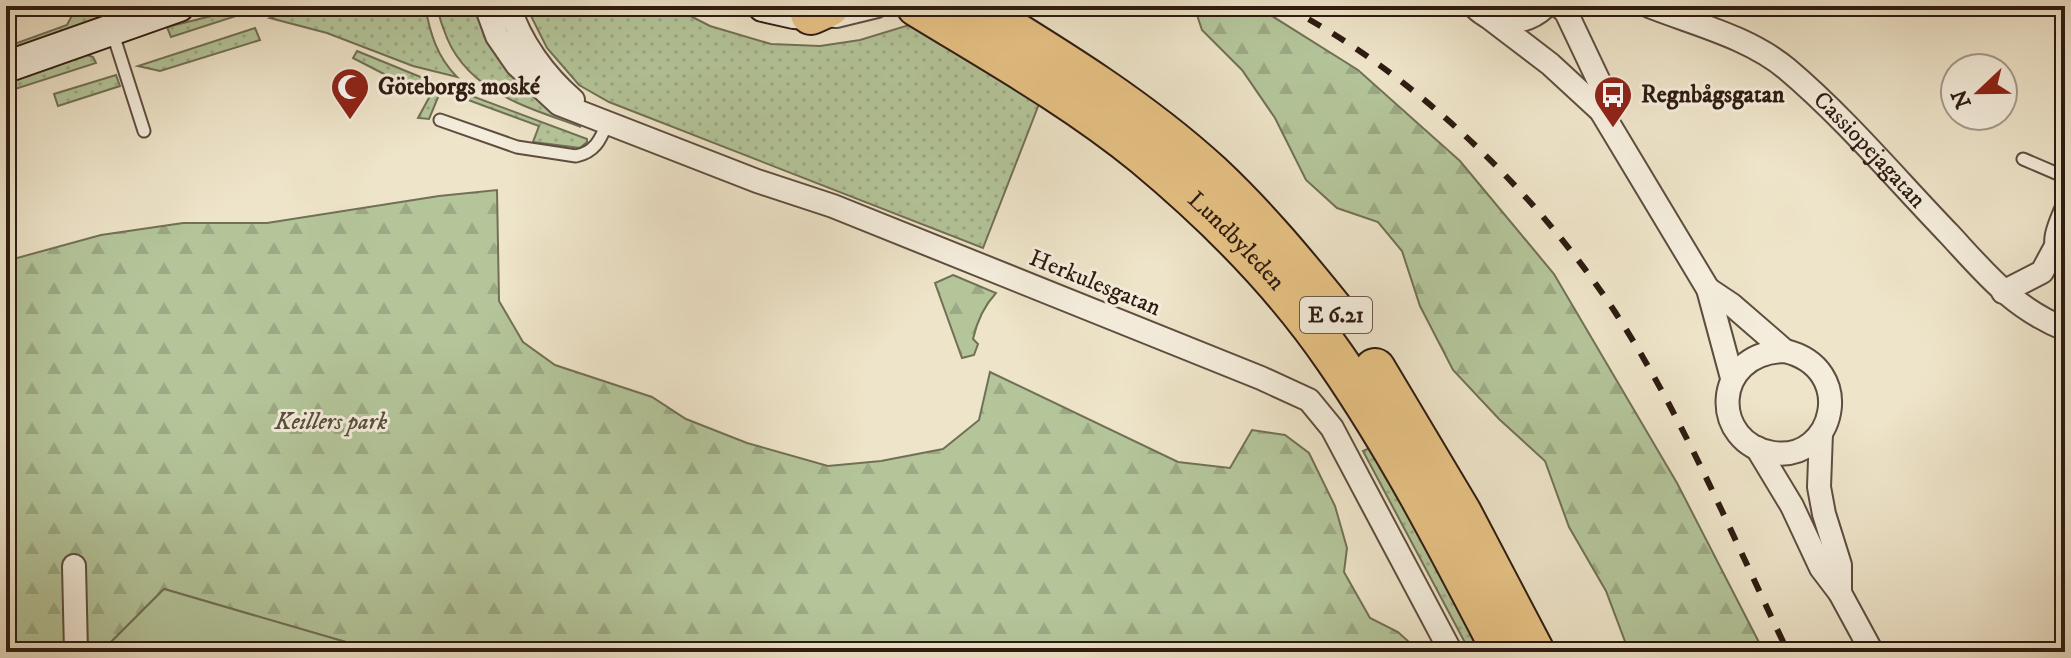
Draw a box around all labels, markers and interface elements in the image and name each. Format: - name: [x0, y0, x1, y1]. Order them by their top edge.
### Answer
- north arrow: [1939, 52, 2019, 132]
- mosque icon: Göteborgs moské: [329, 66, 371, 121]
- place label: Göteborgs moské: [378, 72, 541, 102]
- bus stop icon: Regnbågsgatan: [1592, 74, 1634, 129]
- place label: Regnbågsgatan: [1641, 80, 1785, 110]
- street label: Cassiopejagatan: [1807, 85, 1932, 215]
- text: N: [1946, 85, 1978, 112]
- street label: Lundbyleden: [1181, 185, 1292, 297]
- street label: Herkulesgatan: [1025, 243, 1166, 323]
- road number: E 6.21: [1300, 297, 1372, 333]
- park label: Keillers park: [274, 407, 387, 437]

